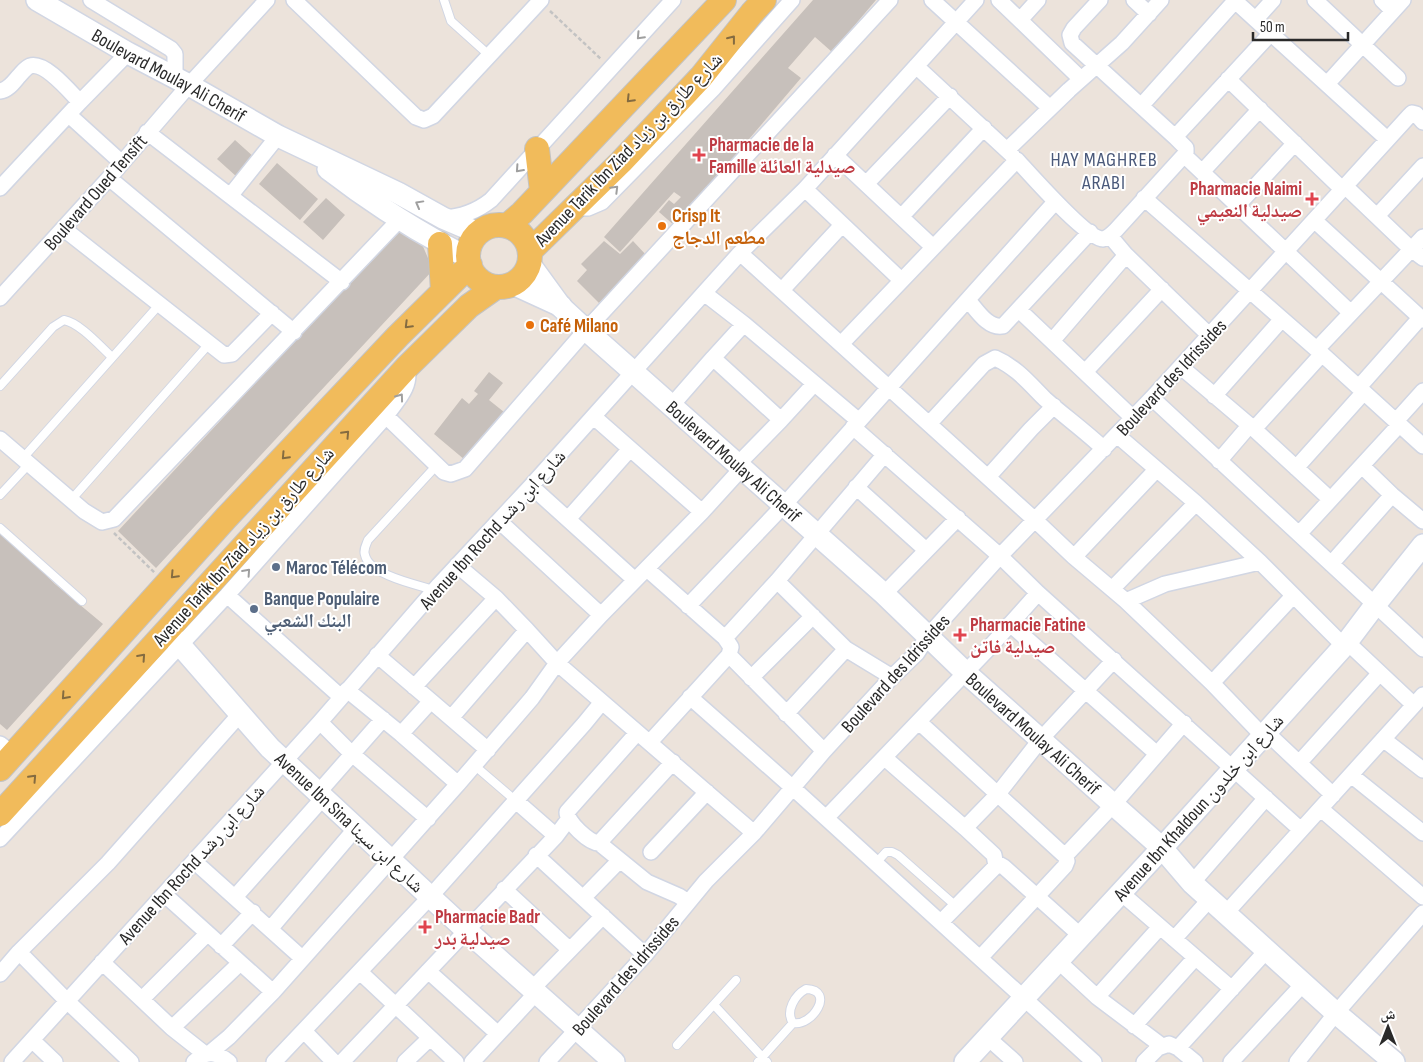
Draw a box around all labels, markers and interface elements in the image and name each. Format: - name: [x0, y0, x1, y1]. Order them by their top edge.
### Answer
- scale bar: [1253, 10, 1348, 42]
- text: 50 m: [1260, 18, 1285, 37]
- street label: Boulevard Moulay Ali Cherif: [87, 24, 250, 128]
- one-way arrow: [637, 30, 646, 39]
- one-way arrow: [726, 35, 735, 44]
- street label: Avenue Tarik Ibn Ziad شارع طارق بن زياد: [530, 48, 728, 252]
- one-way arrow: [627, 93, 636, 102]
- street label: Boulevard Oued Tensift: [40, 130, 153, 255]
- place label: Pharmacie de la Famille صيدلية العائلة: [709, 134, 856, 179]
- district label: HAY MAGHREB ARABI: [1050, 148, 1158, 195]
- marker: Pharmacie de la Famille صيدلية العائلة: [693, 149, 705, 161]
- one-way arrow: [516, 164, 525, 173]
- place label: Pharmacie Naimi صيدلية النعيمي: [1190, 178, 1302, 226]
- one-way arrow: [609, 185, 618, 194]
- marker: Pharmacie Naimi صيدلية النعيمي: [1306, 193, 1318, 205]
- one-way arrow: [415, 201, 424, 211]
- place label: Crisp It مطعم الدجاج: [672, 205, 765, 250]
- marker: Crisp It مطعم الدجاج: [656, 220, 668, 232]
- place label: Café Milano: [540, 315, 618, 338]
- street label: Boulevard des Idrissides: [1112, 315, 1232, 441]
- marker: Café Milano: [524, 319, 536, 331]
- one-way arrow: [405, 320, 414, 329]
- one-way arrow: [394, 393, 403, 403]
- street label: Boulevard Moulay Ali Cherif: [661, 396, 806, 528]
- one-way arrow: [340, 431, 349, 440]
- street label: Avenue Tarik Ibn Ziad شارع طارق بن زياد: [148, 443, 340, 652]
- street label: Avenue Ibn Rochd شارع ابن رشد: [415, 445, 571, 615]
- one-way arrow: [282, 451, 291, 460]
- place label: Maroc Télécom: [286, 557, 387, 580]
- marker: Maroc Télécom: [270, 561, 282, 573]
- one-way arrow: [241, 568, 250, 577]
- one-way arrow: [171, 570, 180, 579]
- place label: Banque Populaire البنك الشعبي: [264, 588, 380, 636]
- marker: Banque Populaire البنك الشعبي: [248, 603, 260, 615]
- street label: Boulevard des Idrissides: [837, 610, 955, 738]
- place label: Pharmacie Fatine صيدلية فاتن: [970, 614, 1086, 659]
- marker: Pharmacie Fatine صيدلية فاتن: [954, 629, 966, 641]
- one-way arrow: [136, 654, 145, 663]
- street label: Boulevard Moulay Ali Cherif: [961, 668, 1105, 801]
- one-way arrow: [63, 690, 71, 699]
- street label: Avenue Ibn Khaldoun شارع ابن خلدون: [1108, 710, 1289, 907]
- street label: Avenue Ibn Sina شارع ابن سينا: [269, 747, 428, 898]
- one-way arrow: [27, 775, 36, 784]
- street label: Avenue Ibn Rochd شارع ابن رشد: [114, 780, 270, 950]
- place label: Pharmacie Badr صيدلية بدر: [434, 906, 540, 951]
- street label: Boulevard des Idrissides: [568, 911, 685, 1041]
- marker: Pharmacie Badr صيدلية بدر: [419, 921, 431, 933]
- north arrow: [1363, 1002, 1413, 1052]
- text: ش: [1381, 1006, 1396, 1023]

